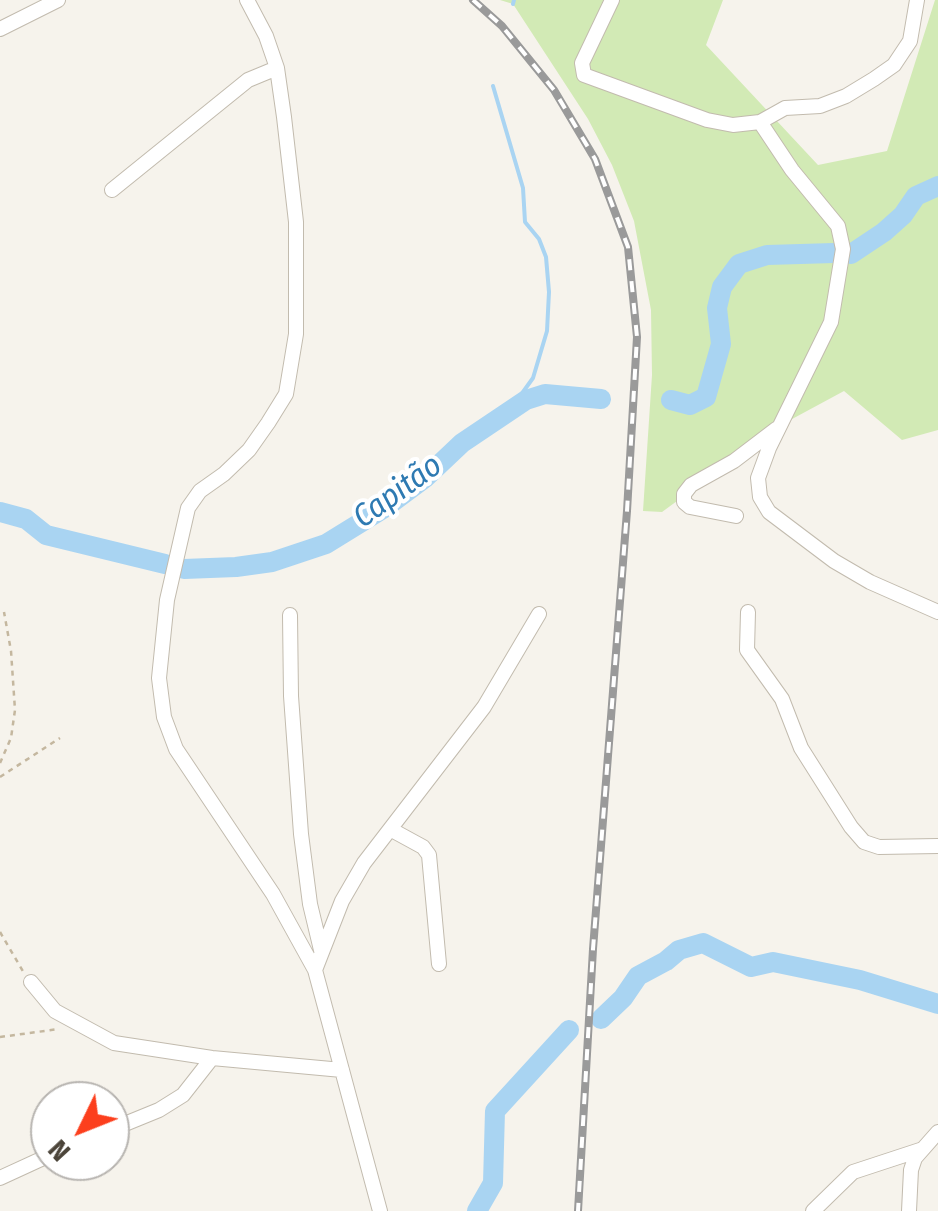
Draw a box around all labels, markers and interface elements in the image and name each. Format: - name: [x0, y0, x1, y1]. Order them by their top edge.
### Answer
- water label: Capitão: [346, 447, 450, 537]
- north arrow: [30, 1081, 130, 1181]
- text: N: [41, 1133, 77, 1168]

